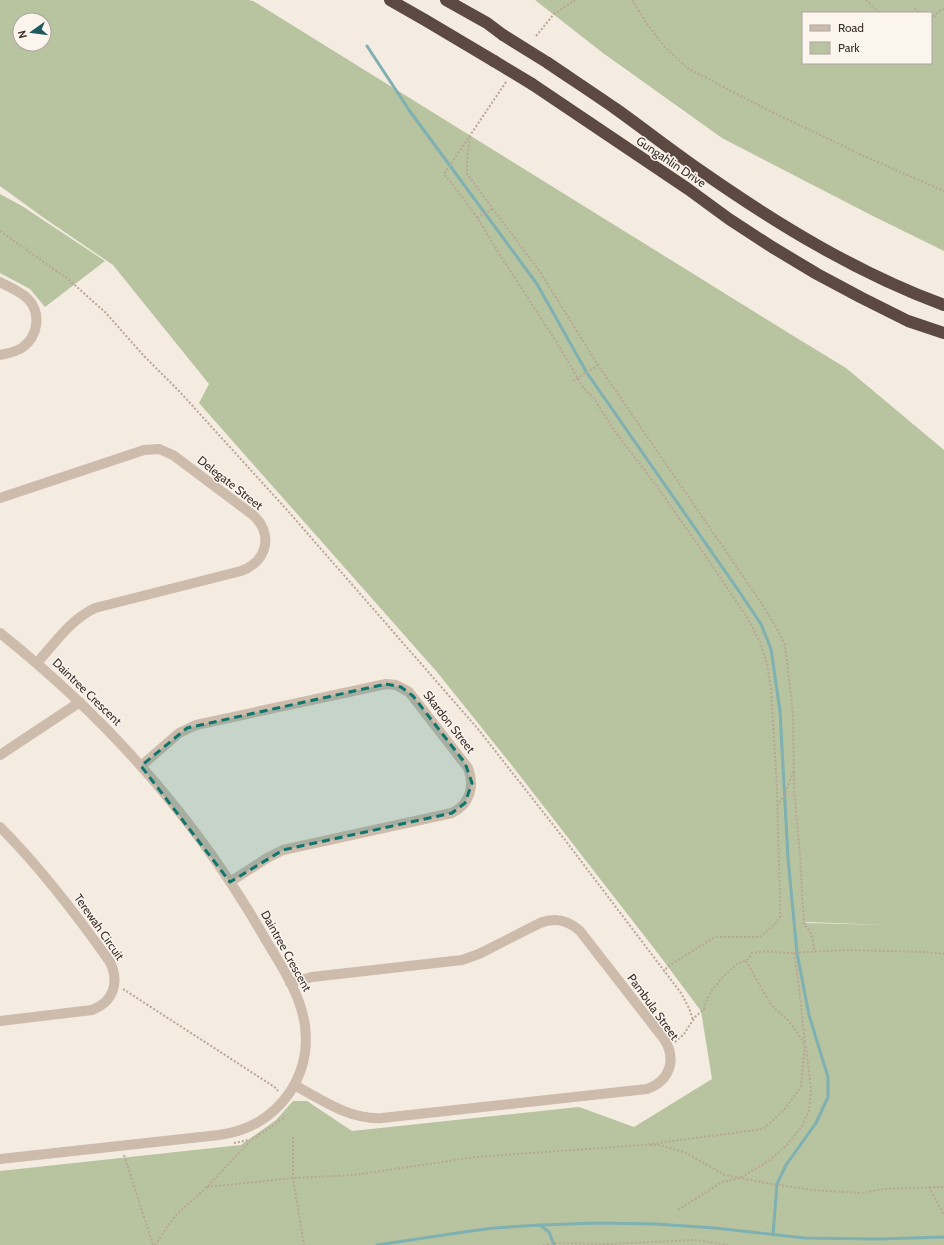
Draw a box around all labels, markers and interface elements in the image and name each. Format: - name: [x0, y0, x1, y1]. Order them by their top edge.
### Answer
- north arrow: [12, 12, 52, 52]
- legend: [802, 12, 932, 64]
- text: Road: [838, 20, 864, 35]
- text: N: [15, 29, 30, 40]
- text: Park: [838, 40, 860, 55]
- street label: Gungahlin Drive: [634, 133, 709, 190]
- street label: Delegate Street: [195, 452, 266, 513]
- street label: Daintree Crescent: [50, 655, 125, 728]
- street label: Skardon Street: [420, 687, 478, 756]
- street label: Terewah Circuit: [71, 891, 128, 963]
- street label: Daintree Crescent: [258, 908, 315, 994]
- street label: Pambula Street: [624, 971, 682, 1043]

